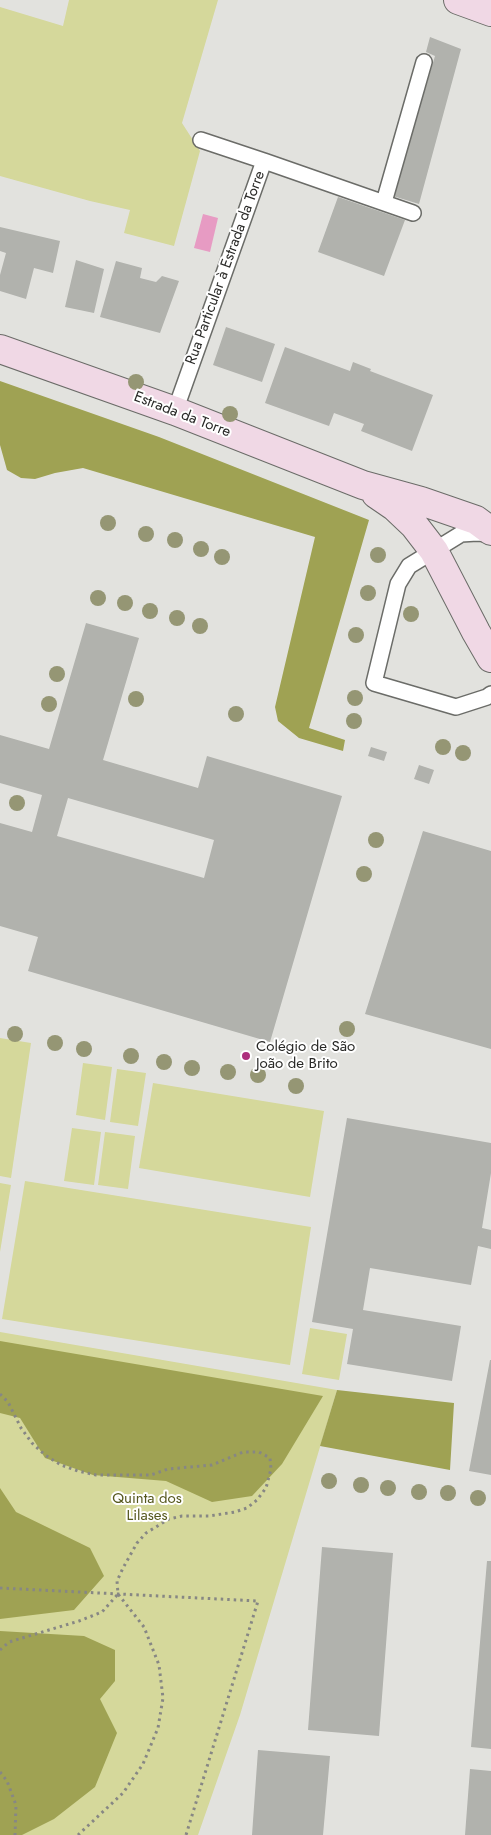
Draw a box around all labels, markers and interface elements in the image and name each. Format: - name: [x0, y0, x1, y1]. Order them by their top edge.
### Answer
- street label: Rua Particular à Estrada da Torre: [182, 169, 270, 367]
- street label: Estrada da Torre: [131, 388, 233, 442]
- place label: Colégio de São João de Brito: [256, 1038, 355, 1073]
- marker: Colégio de São João de Brito: [240, 1050, 252, 1062]
- park label: Quinta dos Lilases: [112, 1490, 182, 1525]

